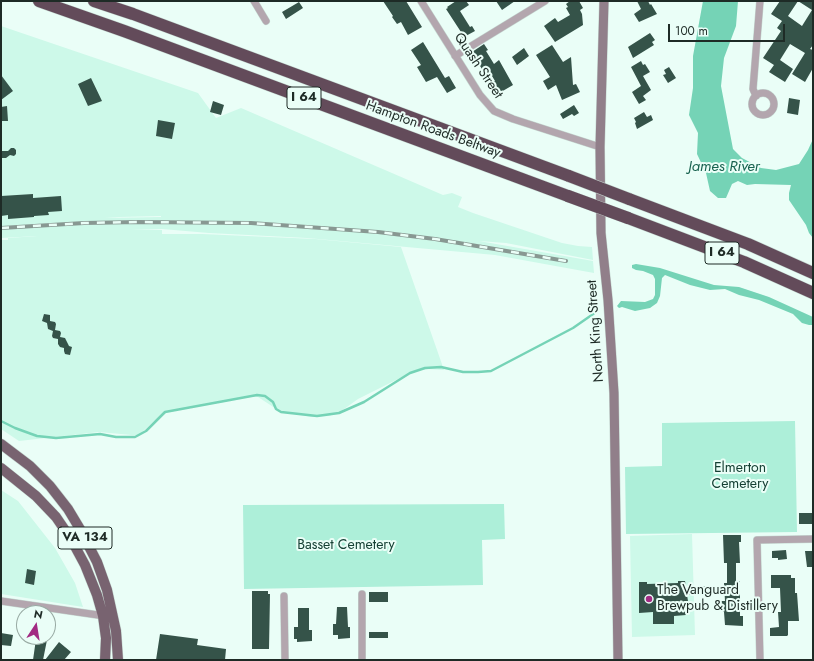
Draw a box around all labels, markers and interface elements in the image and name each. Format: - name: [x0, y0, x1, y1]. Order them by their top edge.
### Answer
- scale bar: [670, 16, 787, 42]
- text: 100 m: [675, 22, 708, 40]
- street label: Quash Street: [450, 30, 506, 102]
- road number: I 64: [287, 87, 321, 109]
- street label: Hampton Roads Beltway: [363, 98, 503, 162]
- water label: James River: [688, 158, 760, 176]
- road number: I 64: [705, 242, 739, 264]
- street label: North King Street: [584, 279, 608, 383]
- park label: Elmerton Cemetery: [712, 461, 768, 494]
- road number: VA 134: [58, 527, 112, 549]
- park label: Basset Cemetery: [297, 538, 395, 554]
- place label: The Vanguard Brewpub & Distillery: [657, 583, 778, 616]
- marker: The Vanguard Brewpub & Distillery: [644, 594, 654, 604]
- north arrow: [16, 605, 56, 645]
- text: N: [32, 606, 44, 623]

